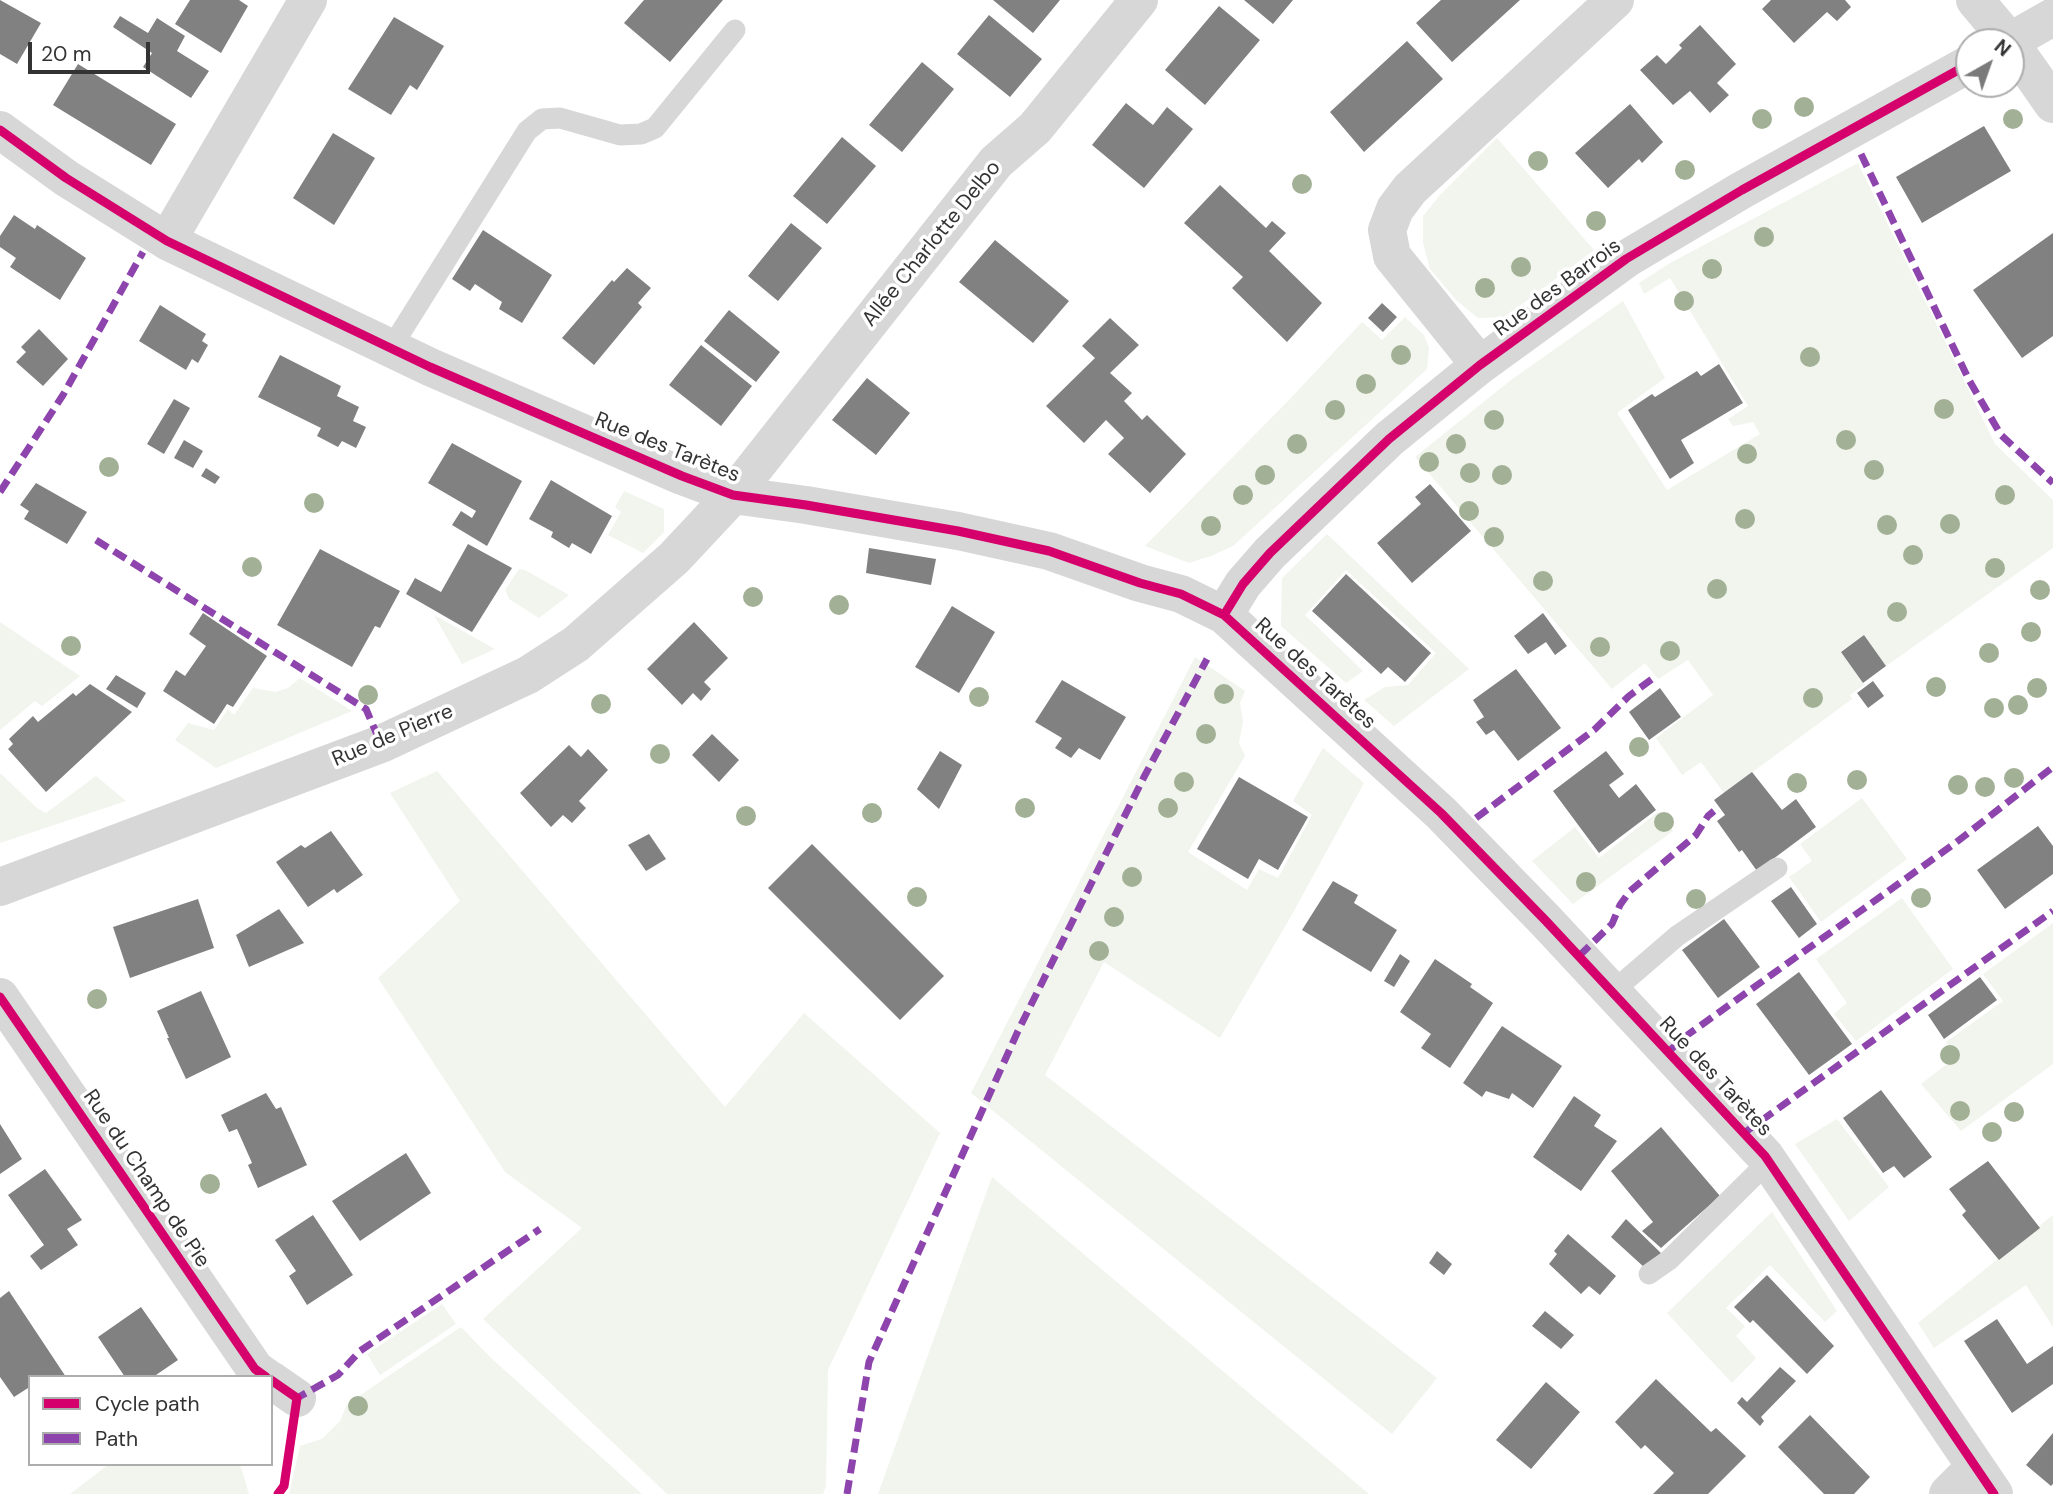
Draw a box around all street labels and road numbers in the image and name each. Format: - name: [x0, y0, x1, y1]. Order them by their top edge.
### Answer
- street label: Allée Charlotte Delbo: [857, 156, 1007, 332]
- street label: Rue des Barrois: [1490, 234, 1626, 342]
- street label: Rue des Tarètes: [591, 407, 743, 489]
- street label: Rue des Tarètes: [1249, 613, 1381, 735]
- street label: Rue de Pierre: [329, 699, 457, 773]
- street label: Rue des Tarètes: [1653, 1012, 1777, 1142]
- street label: Rue du Champ de Pie: [77, 1085, 215, 1273]

